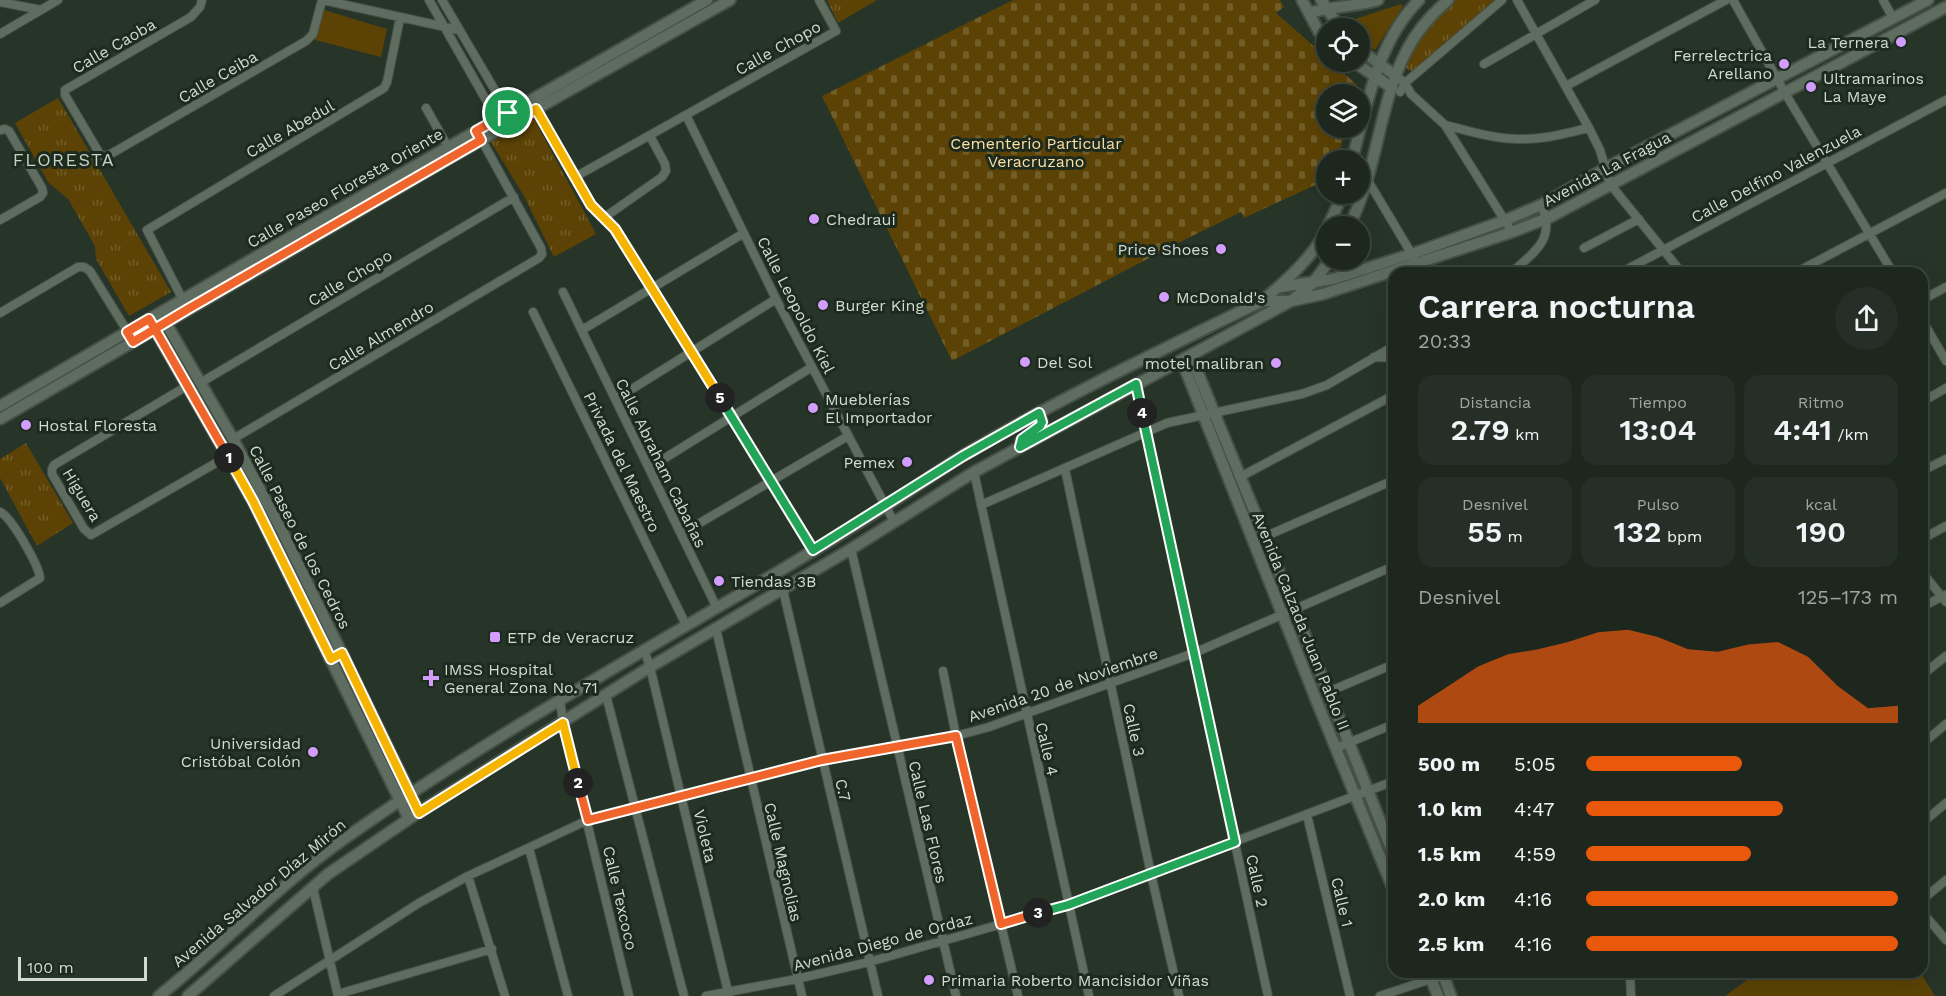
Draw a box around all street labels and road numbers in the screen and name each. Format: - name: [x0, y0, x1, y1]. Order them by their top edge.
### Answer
- street label: Calle Caoba: [69, 14, 159, 78]
- street label: Calle Chopo: [732, 17, 824, 79]
- street label: Calle Ceiba: [175, 47, 261, 107]
- street label: Calle Abedul: [243, 96, 337, 162]
- street label: Calle Delfino Valenzuela: [1688, 121, 1864, 227]
- street label: Calle Paseo Floresta Oriente: [244, 124, 446, 252]
- street label: Avenida La Fragua: [1540, 127, 1674, 211]
- street label: Calle Leopoldo Kiel: [753, 233, 839, 377]
- street label: Calle Chopo: [305, 245, 395, 311]
- street label: Calle Almendro: [325, 297, 437, 375]
- street label: Calle Abraham Cabañas: [612, 375, 710, 551]
- street label: Privada del Maestro: [580, 389, 664, 535]
- street label: Calle Paseo de los Cedros: [245, 442, 355, 632]
- street label: Higuera: [59, 465, 105, 525]
- street label: Avenida Calzada Juan Pablo II: [1248, 509, 1354, 733]
- street label: Avenida 20 de Noviembre: [966, 644, 1160, 726]
- street label: Calle 3: [1119, 702, 1149, 758]
- street label: Calle 4: [1032, 720, 1062, 778]
- street label: Calle Las Flores: [905, 759, 951, 885]
- street label: C.7: [831, 777, 855, 803]
- street label: Calle Magnolias: [760, 801, 806, 923]
- street label: Violeta: [690, 808, 720, 864]
- street label: Avenida Salvador Díaz Mirón: [168, 815, 350, 971]
- street label: Calle Texcoco: [599, 844, 641, 952]
- street label: Calle 2: [1242, 853, 1272, 909]
- street label: Calle 1: [1327, 875, 1357, 929]
- street label: Avenida Diego de Ordaz: [791, 909, 975, 975]

